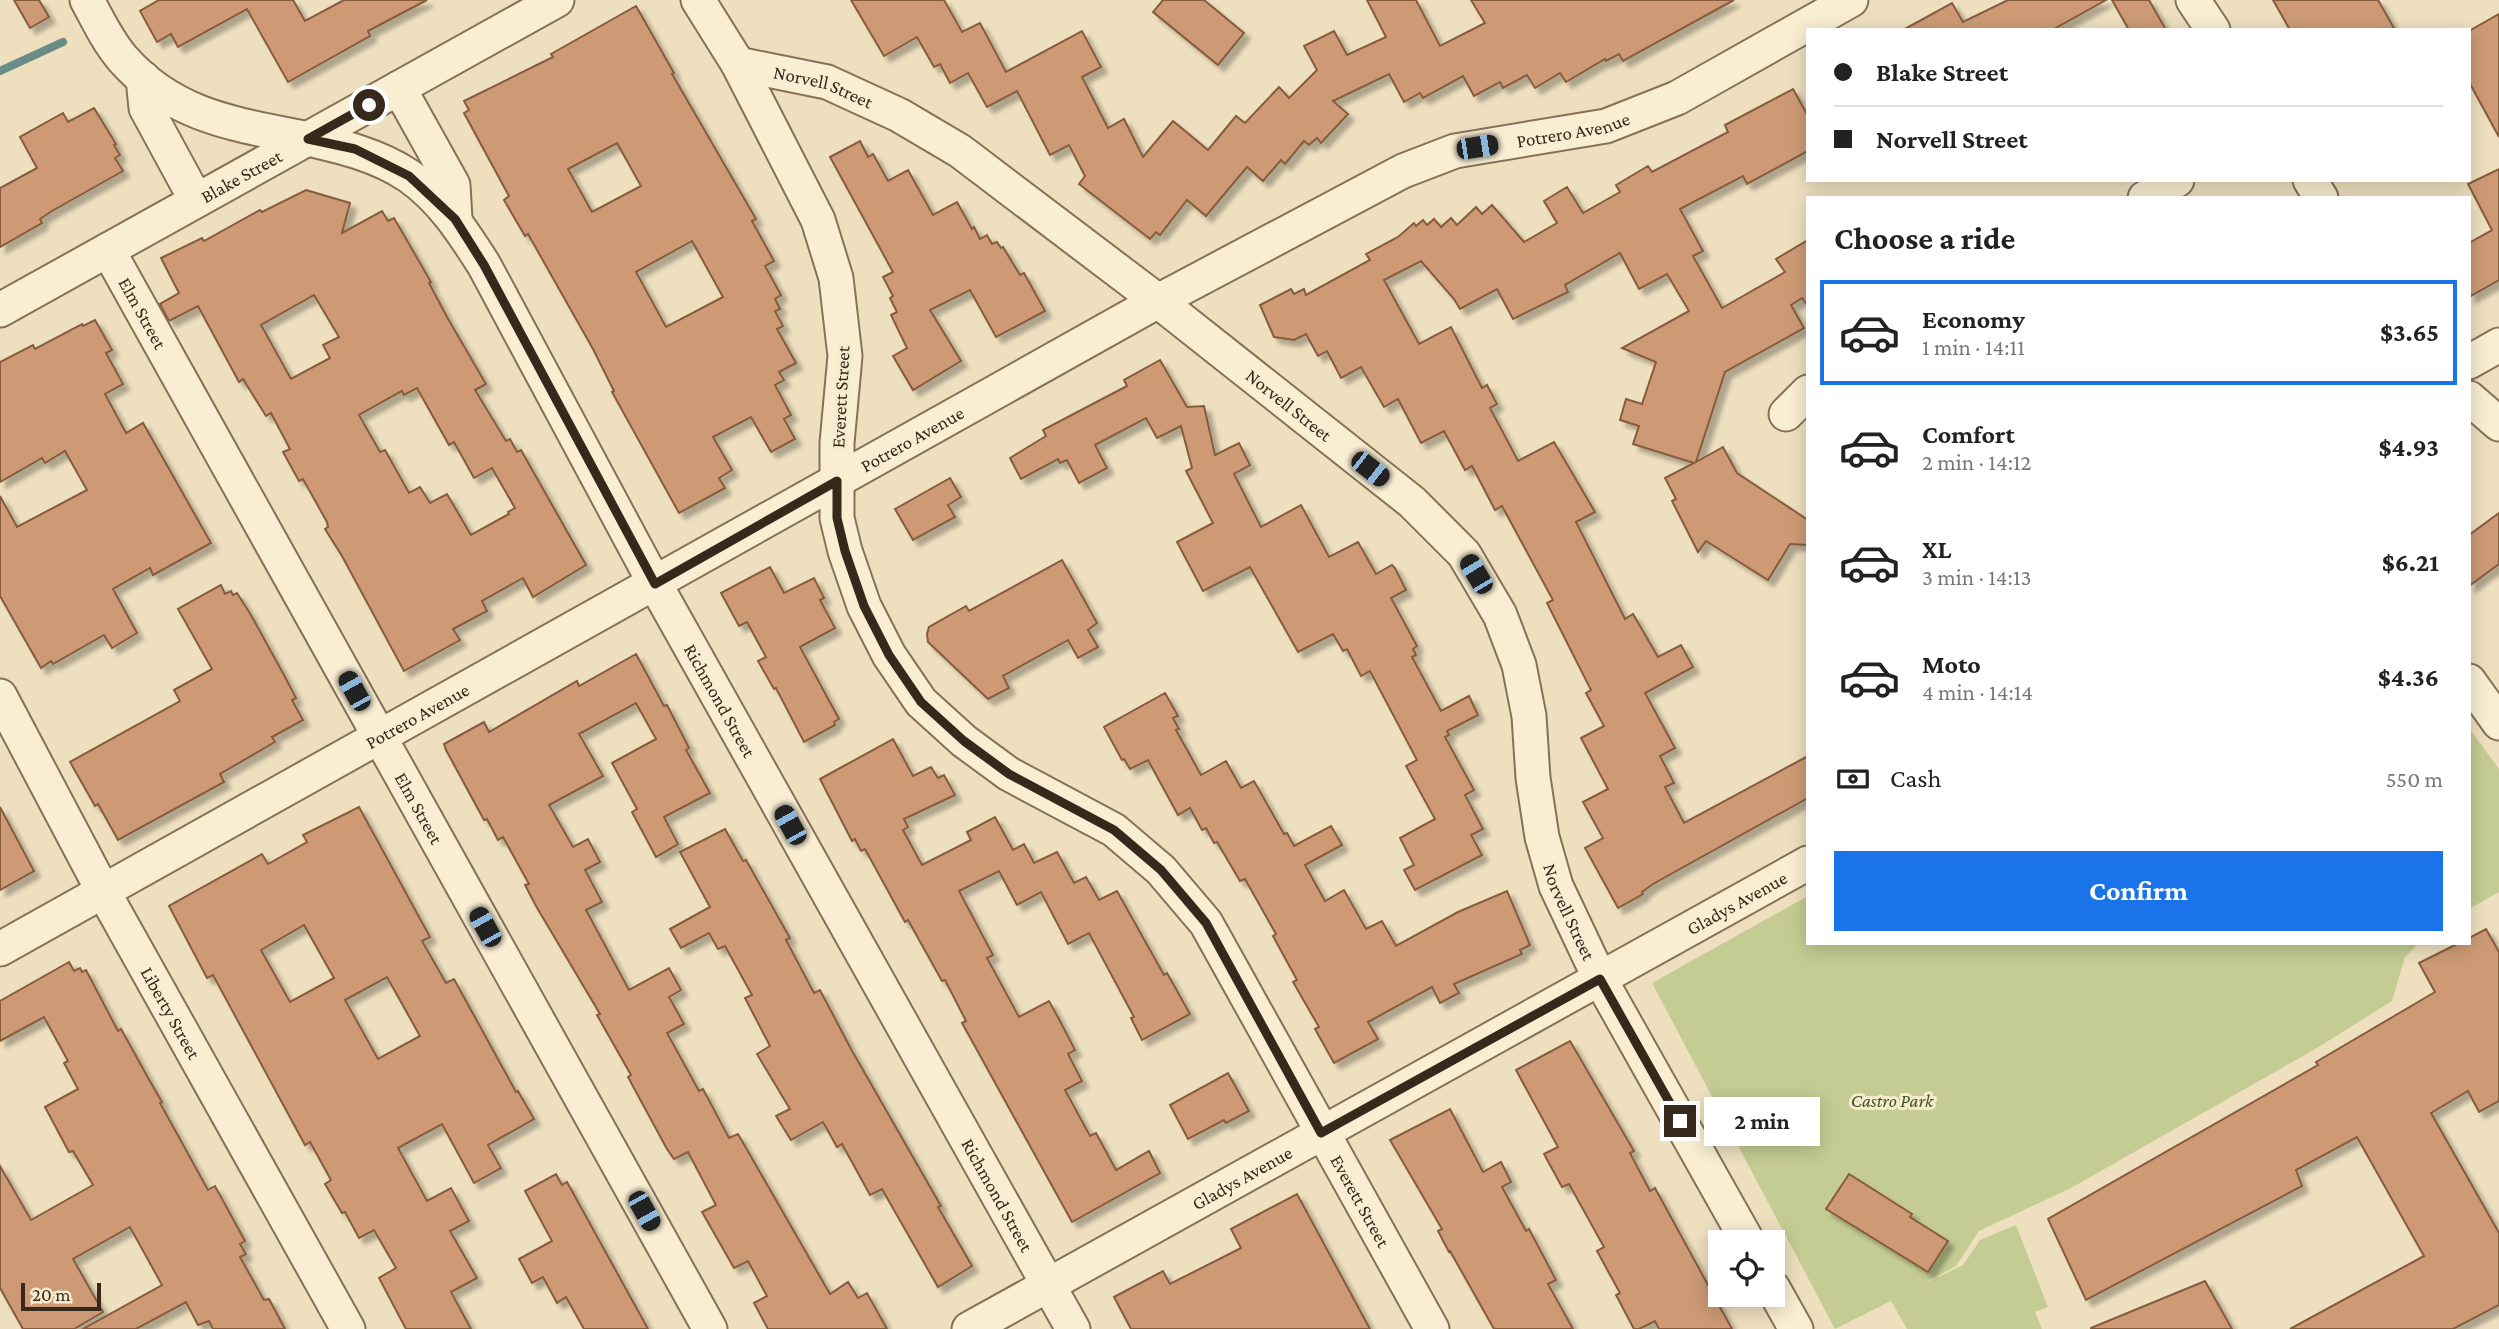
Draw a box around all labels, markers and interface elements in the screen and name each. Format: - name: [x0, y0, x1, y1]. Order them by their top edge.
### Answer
- text: Blake Street: [1876, 58, 2008, 87]
- street label: Norvell Street: [772, 61, 877, 113]
- route start: [353, 89, 385, 121]
- street label: Potrero Avenue: [1515, 108, 1633, 152]
- text: Norvell Street: [1876, 125, 2028, 154]
- car: [1455, 133, 1500, 161]
- street label: Blake Street: [197, 145, 286, 207]
- text: Choose a ride: [1834, 220, 2015, 256]
- street label: Elm Street: [114, 274, 171, 353]
- icon: car: [1838, 301, 1901, 364]
- text: Economy: [1922, 305, 2025, 334]
- text: $3.65: [2380, 318, 2439, 347]
- text: 1 min · 14:11: [1922, 334, 2025, 360]
- street label: Everett Street: [827, 345, 854, 449]
- street label: Norvell Street: [1242, 365, 1337, 446]
- street label: Potrero Avenue: [857, 402, 967, 476]
- icon: car: [1838, 416, 1901, 479]
- text: Comfort: [1922, 420, 2015, 449]
- text: $4.93: [2378, 433, 2439, 462]
- car: [1347, 448, 1394, 490]
- text: 2 min · 14:12: [1922, 449, 2032, 475]
- icon: car: [1838, 531, 1901, 594]
- text: XL: [1922, 535, 1951, 564]
- text: $6.21: [2382, 548, 2439, 577]
- car: [1457, 551, 1496, 597]
- text: 3 min · 14:13: [1922, 564, 2031, 590]
- street label: Richmond Street: [680, 640, 760, 762]
- icon: car: [1838, 646, 1901, 709]
- text: Moto: [1922, 650, 1981, 679]
- text: $4.36: [2378, 663, 2439, 692]
- car: [335, 668, 374, 714]
- street label: Potrero Avenue: [362, 679, 473, 753]
- text: 4 min · 14:14: [1922, 679, 2033, 705]
- icon: cash: [1834, 760, 1872, 798]
- text: Cash: [1890, 764, 1941, 793]
- text: 550 m: [2386, 766, 2443, 792]
- street label: Elm Street: [391, 769, 448, 848]
- car: [771, 802, 810, 848]
- button: Confirm: [1834, 851, 2443, 931]
- street label: Norvell Street: [1539, 861, 1600, 964]
- street label: Gladys Avenue: [1683, 867, 1791, 939]
- car: [466, 904, 505, 950]
- street label: Liberty Street: [136, 963, 205, 1063]
- park label: Castro Park: [1851, 1090, 1934, 1111]
- callout: 2 min: [1704, 1096, 1820, 1146]
- route end: [1664, 1105, 1696, 1137]
- text: 2 min: [1734, 1108, 1790, 1134]
- street label: Richmond Street: [957, 1135, 1038, 1256]
- street label: Gladys Avenue: [1188, 1142, 1296, 1214]
- street label: Everett Street: [1326, 1151, 1395, 1251]
- car: [625, 1188, 664, 1234]
- map controls: [1708, 1230, 1785, 1307]
- button: locate: [1708, 1230, 1785, 1307]
- scale bar: [21, 1280, 102, 1312]
- text: 20 m: [32, 1284, 71, 1305]

